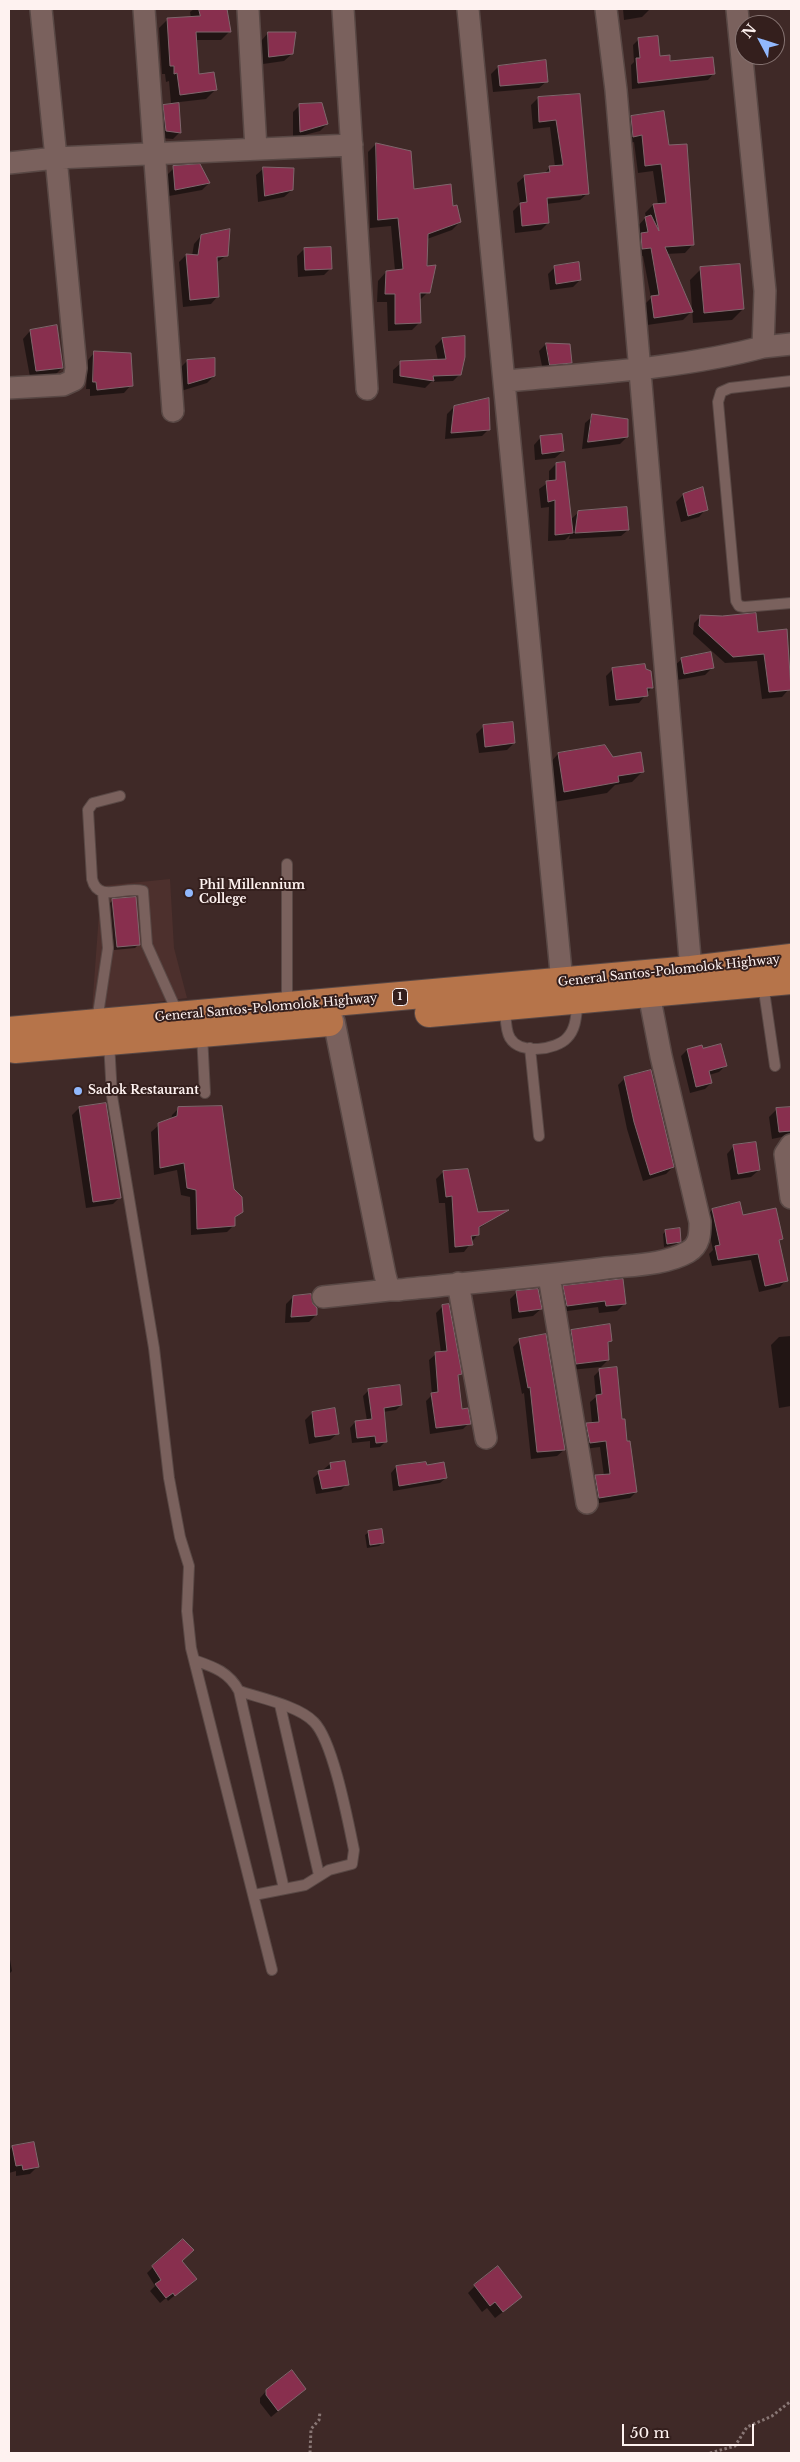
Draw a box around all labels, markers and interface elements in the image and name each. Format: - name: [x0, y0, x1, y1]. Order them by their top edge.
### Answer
- north arrow: [735, 15, 785, 65]
- text: N: [738, 20, 760, 42]
- place label: Phil Millennium College: [199, 879, 305, 907]
- marker: Phil Millennium College: [183, 887, 195, 899]
- street label: General Santos-Polomolok Highway: [557, 952, 781, 990]
- road number: 1: [392, 989, 408, 1006]
- street label: General Santos-Polomolok Highway: [154, 991, 378, 1025]
- place label: Sadok Restaurant: [88, 1084, 199, 1098]
- marker: Sadok Restaurant: [72, 1085, 84, 1097]
- scale bar: [625, 2414, 758, 2446]
- text: 50 m: [630, 2423, 670, 2442]

